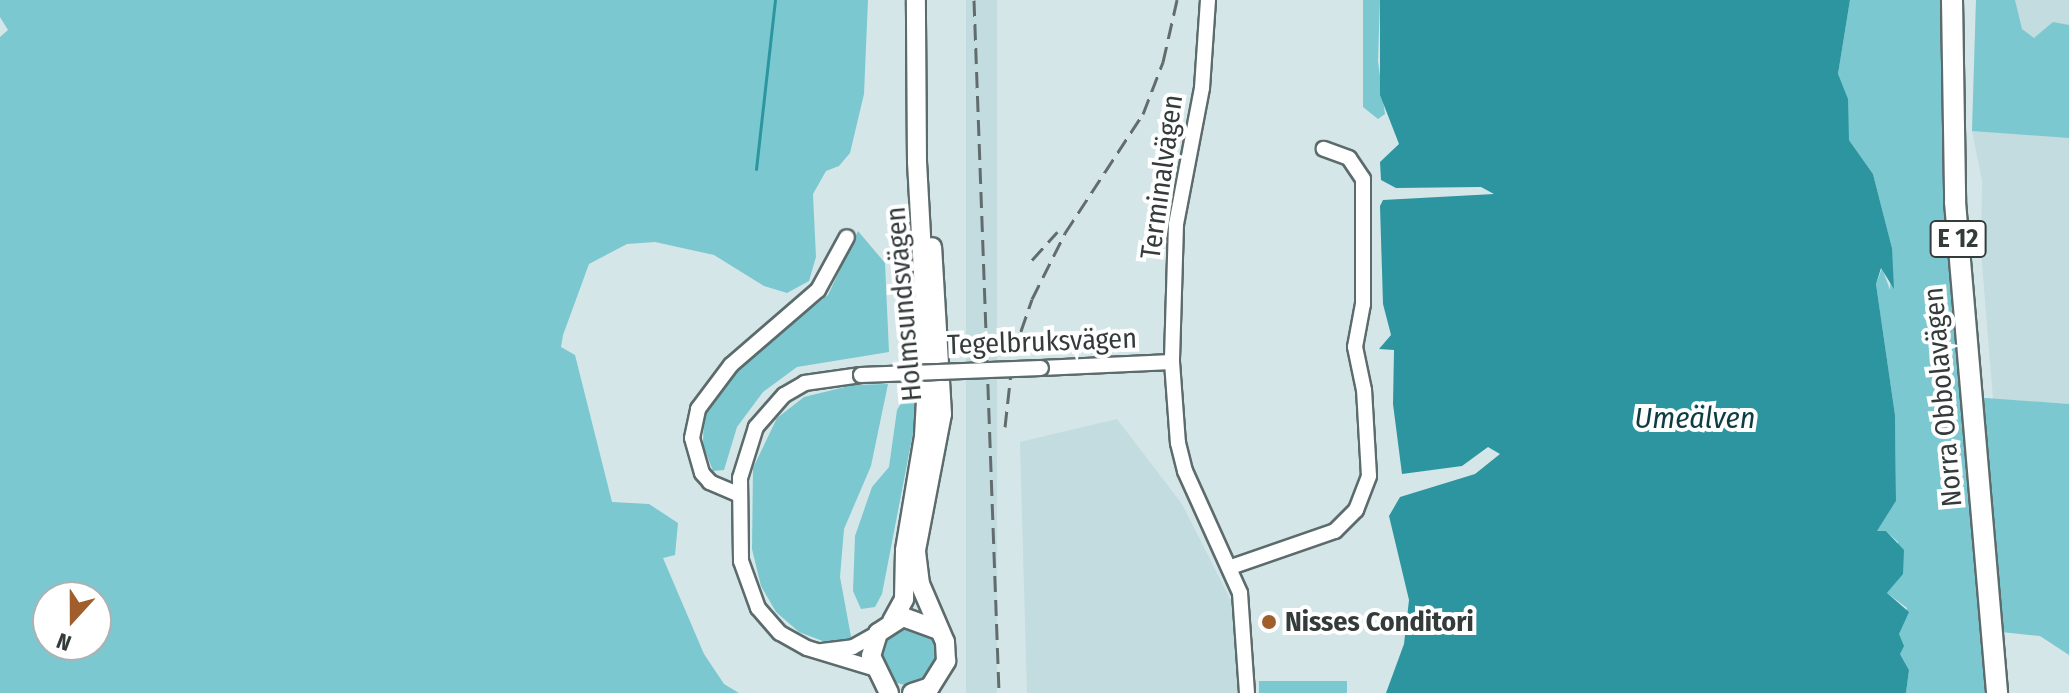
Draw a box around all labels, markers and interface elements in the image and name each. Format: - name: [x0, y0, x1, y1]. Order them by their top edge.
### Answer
- street label: Terminalvägen: [1134, 93, 1190, 261]
- street label: Holmsundsvägen: [879, 205, 929, 403]
- road number: E 12: [1928, 217, 1988, 261]
- street label: Norra Obbolavägen: [1917, 286, 1969, 508]
- street label: Tegelbruksvägen: [947, 322, 1137, 362]
- water label: Umeälven: [1635, 400, 1755, 436]
- north arrow: [32, 581, 112, 661]
- place label: Nisses Conditori: [1285, 605, 1474, 639]
- marker: Nisses Conditori: [1260, 613, 1278, 631]
- text: N: [53, 627, 75, 657]

